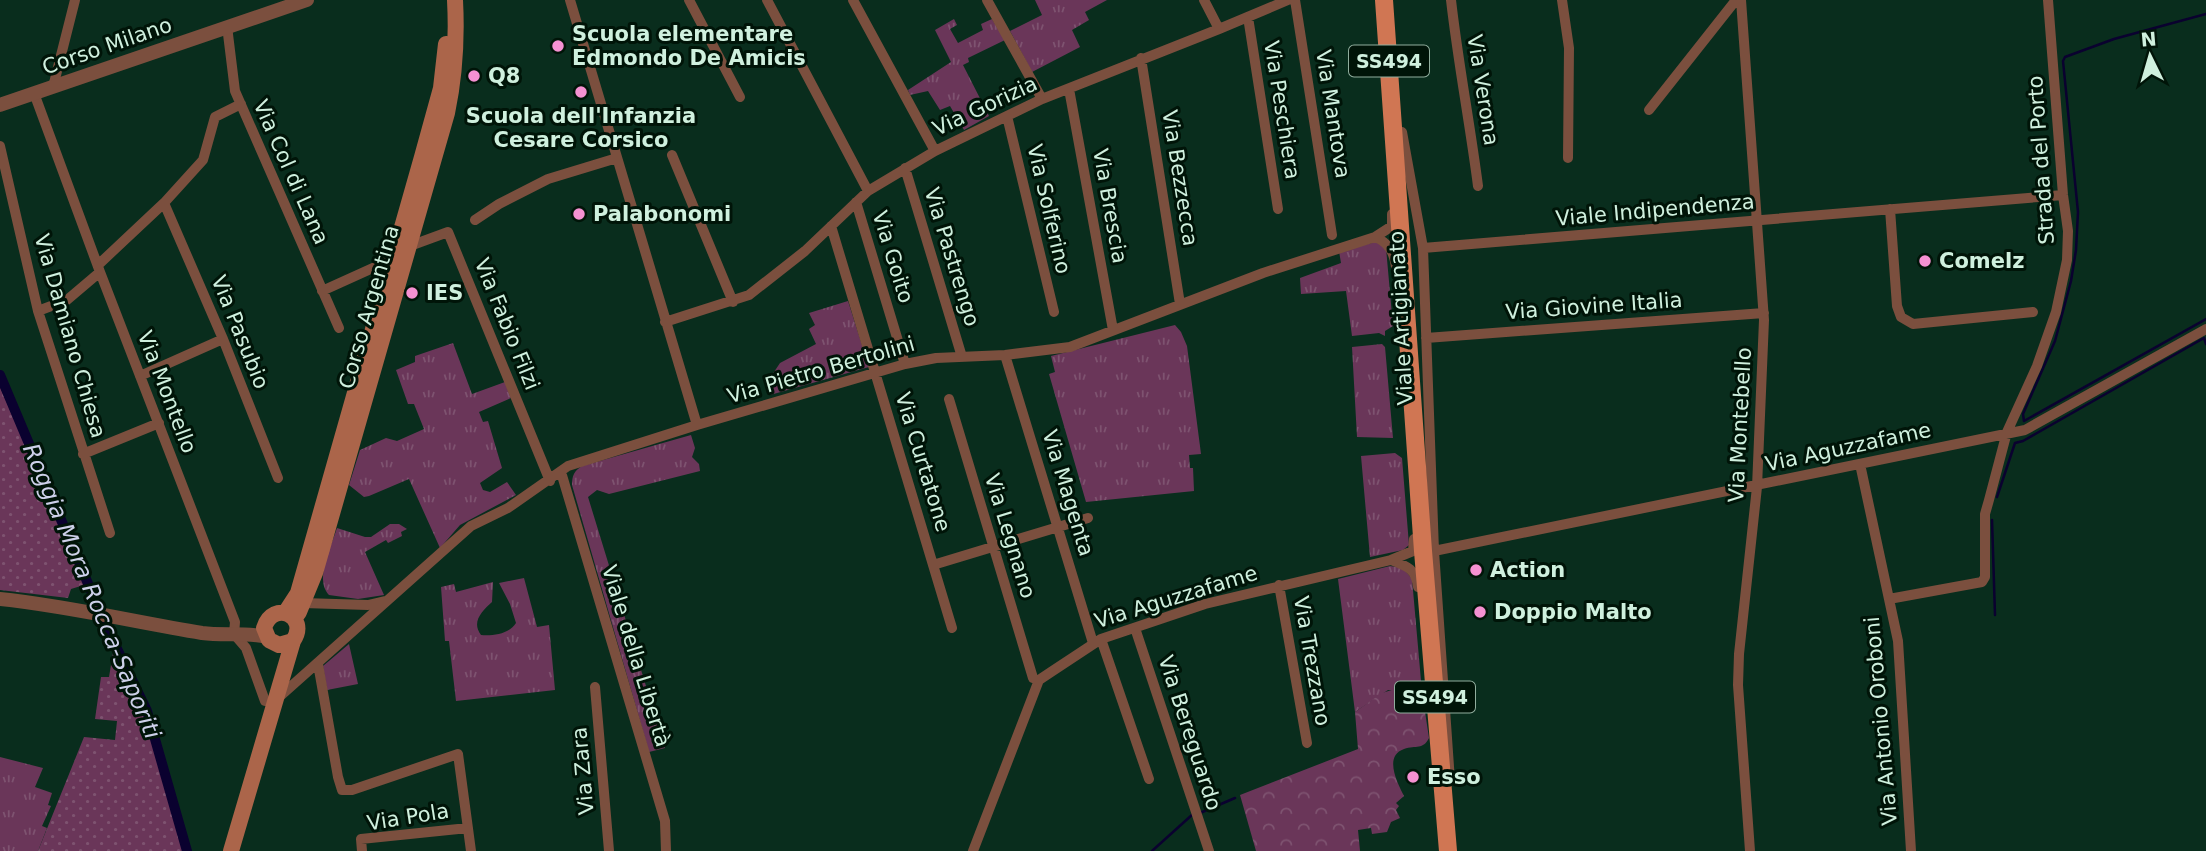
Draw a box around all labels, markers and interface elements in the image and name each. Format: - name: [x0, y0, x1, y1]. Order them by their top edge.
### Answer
- street label: Corso Milano: [39, 13, 175, 79]
- north arrow: [2115, 21, 2185, 91]
- place label: Scuola elementare Edmondo De Amicis: [572, 22, 806, 70]
- text: N: [2140, 27, 2157, 51]
- street label: Via Verona: [1462, 33, 1504, 147]
- marker: Scuola elementare Edmondo De Amicis: [550, 38, 566, 54]
- street label: Via Peschiera: [1259, 39, 1305, 181]
- road number: SS494: [1349, 45, 1429, 76]
- street label: Via Mantova: [1311, 48, 1355, 180]
- place label: Q8: [488, 64, 520, 88]
- marker: Q8: [466, 68, 482, 84]
- street label: Via Gorizia: [929, 71, 1041, 141]
- street label: Strada del Porto: [2023, 75, 2059, 245]
- marker: Scuola dell'Infanzia Cesare Corsico: [573, 84, 589, 100]
- street label: Via Col di Lana: [248, 96, 334, 248]
- place label: Scuola dell'Infanzia Cesare Corsico: [466, 104, 696, 152]
- street label: Via Bezzecca: [1157, 108, 1203, 248]
- street label: Via Solferino: [1022, 142, 1076, 276]
- street label: Via Brescia: [1088, 147, 1132, 265]
- street label: Via Pastrengo: [920, 185, 984, 329]
- street label: Viale Indipendenza: [1554, 189, 1756, 231]
- place label: Palabonomi: [593, 202, 731, 226]
- marker: Palabonomi: [571, 206, 587, 222]
- street label: Via Goito: [868, 208, 918, 306]
- street label: Corso Argentina: [334, 222, 404, 392]
- street label: Viale Artigianato: [1384, 230, 1418, 406]
- street label: Via Damiano Chiesa: [29, 231, 111, 441]
- place label: Comelz: [1939, 249, 2024, 273]
- marker: Comelz: [1917, 253, 1933, 269]
- street label: Via Fabio Filzi: [470, 255, 544, 393]
- street label: Via Pasubio: [206, 272, 274, 392]
- place label: IES: [426, 281, 463, 305]
- marker: IES: [404, 285, 420, 301]
- street label: Via Giovine Italia: [1505, 288, 1683, 324]
- street label: Via Montello: [133, 327, 201, 457]
- street label: Via Pietro Bertolini: [724, 332, 918, 408]
- street label: Via Montebello: [1724, 347, 1756, 503]
- street label: Via Curtatone: [890, 389, 956, 535]
- street label: Via Aguzzafame: [1763, 418, 1933, 476]
- street label: Via Magenta: [1037, 427, 1099, 559]
- water label: Roggia Mora Rocca-Saporiti: [18, 439, 166, 743]
- street label: Via Legnano: [980, 471, 1040, 601]
- place label: Action: [1490, 558, 1565, 582]
- street label: Via Aguzzafame: [1092, 561, 1260, 633]
- street label: Viale della Libertà: [597, 562, 675, 750]
- marker: Action: [1468, 562, 1484, 578]
- street label: Via Trezzano: [1289, 594, 1335, 728]
- place label: Doppio Malto: [1494, 600, 1652, 624]
- marker: Doppio Malto: [1472, 604, 1488, 620]
- street label: Via Antonio Oroboni: [1860, 616, 1902, 826]
- street label: Via Bereguardo: [1154, 652, 1226, 814]
- road number: SS494: [1395, 682, 1475, 712]
- street label: Via Zara: [567, 726, 599, 816]
- place label: Esso: [1427, 765, 1481, 789]
- marker: Esso: [1405, 769, 1421, 785]
- street label: Via Pola: [365, 799, 451, 835]

